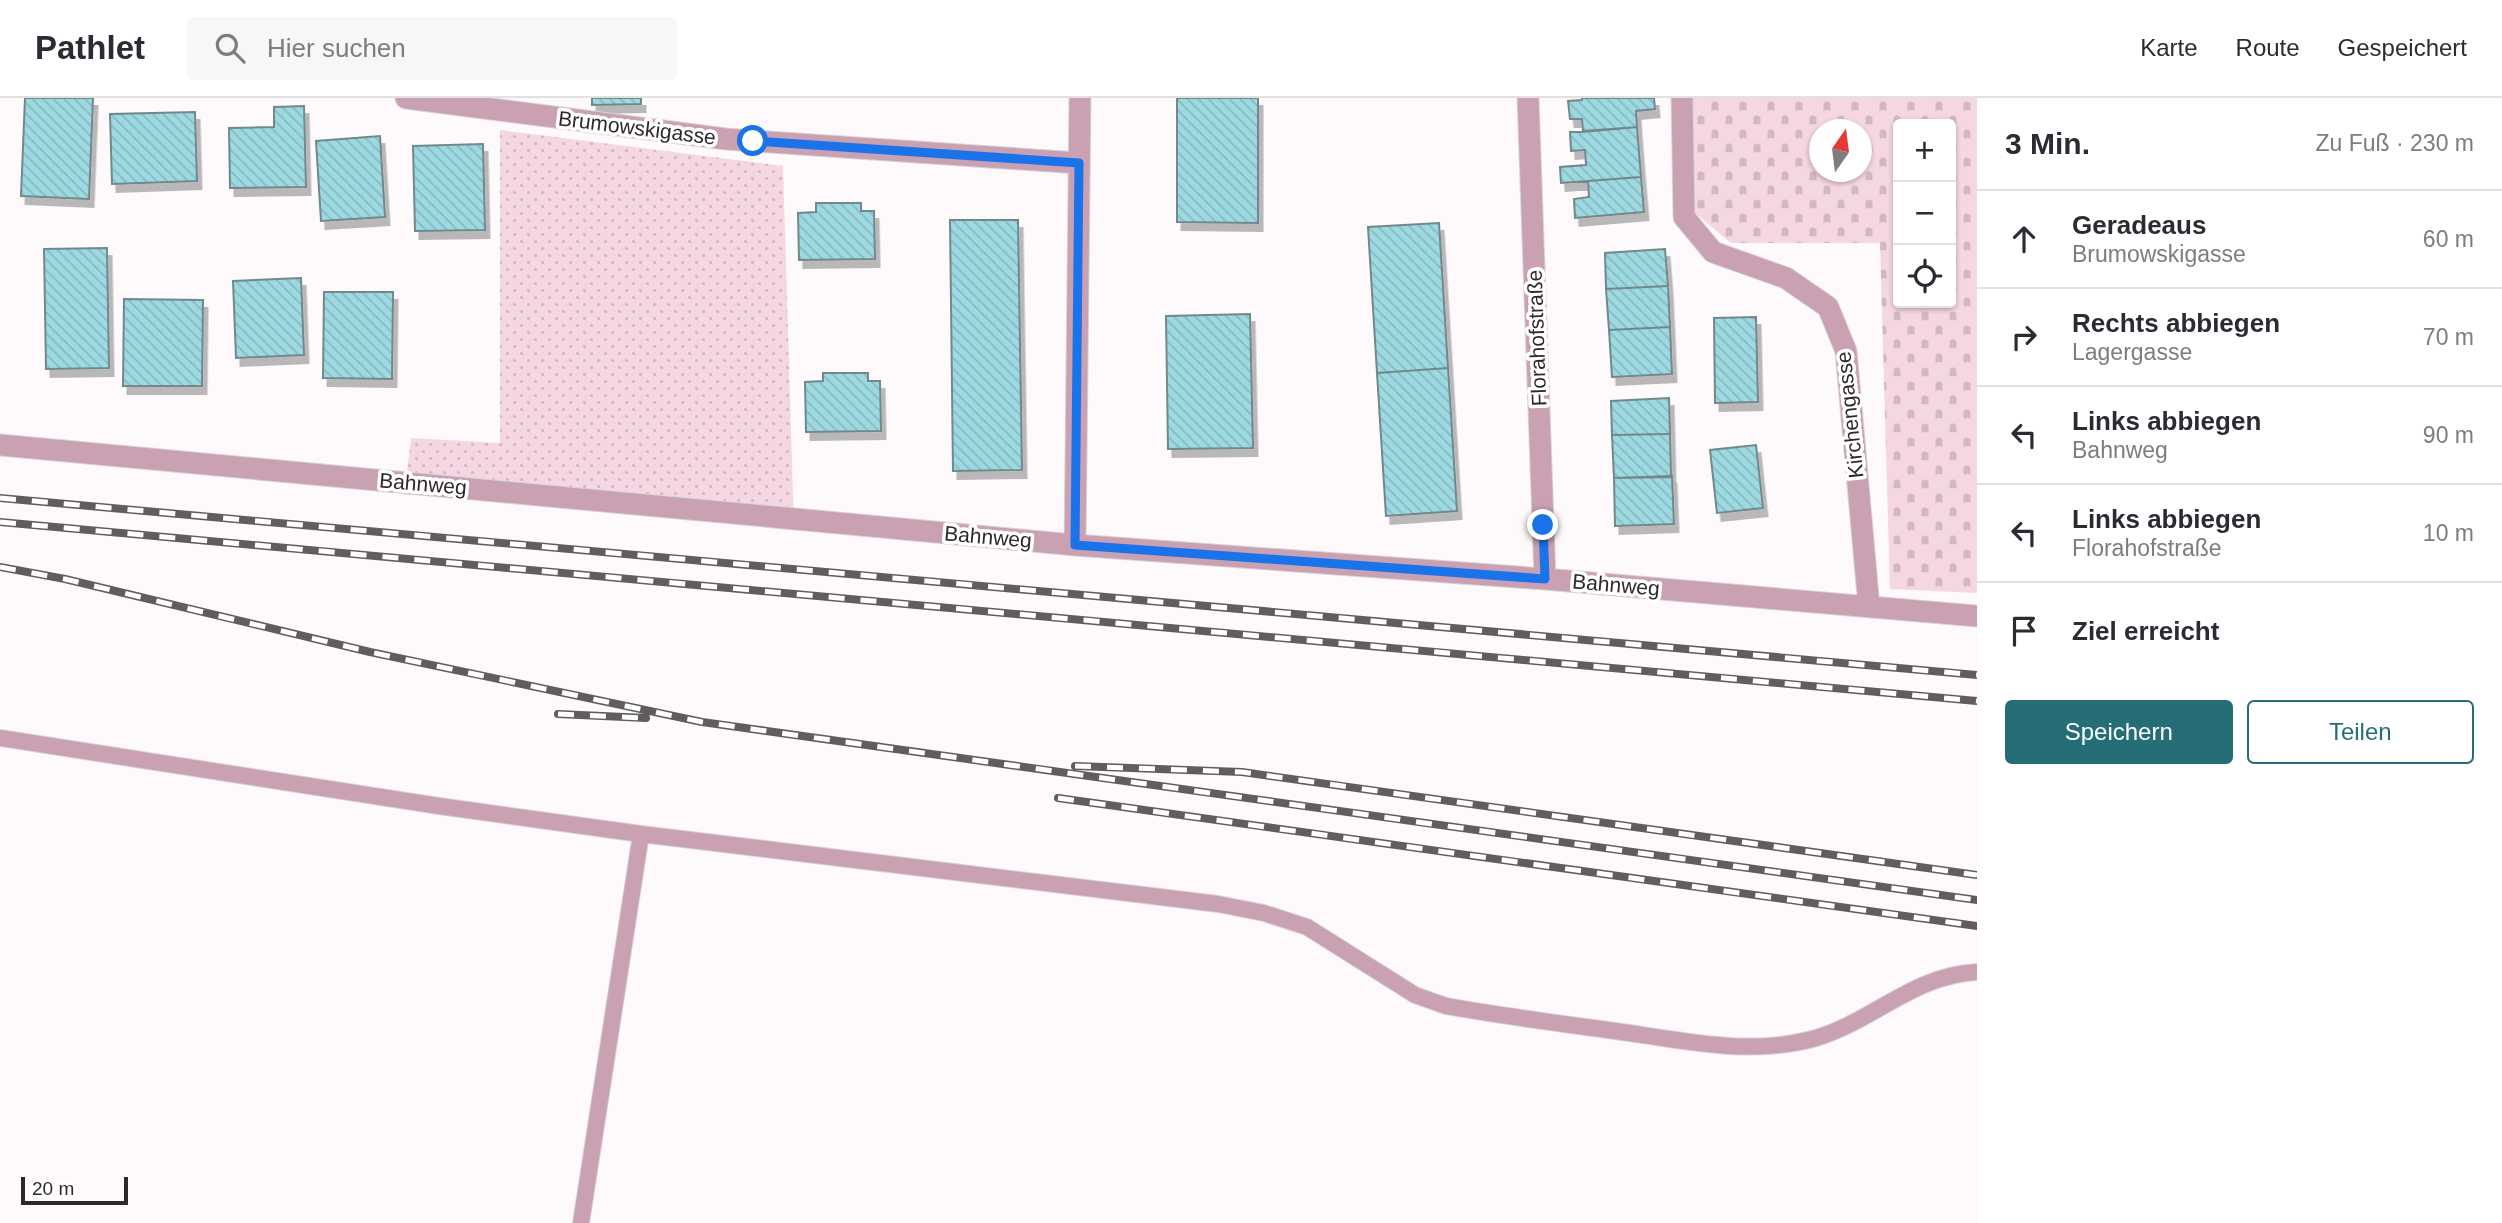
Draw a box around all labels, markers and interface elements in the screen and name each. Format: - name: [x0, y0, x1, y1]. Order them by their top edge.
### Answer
- search box: [187, 17, 677, 80]
- text: Pathlet: [35, 29, 145, 66]
- icon: search: [211, 29, 249, 67]
- text: Hier suchen: [267, 33, 406, 63]
- text: Karte: [2140, 34, 2198, 61]
- text: Route: [2236, 34, 2300, 61]
- text: Gespeichert: [2338, 34, 2467, 61]
- street label: Brumowskigasse: [557, 106, 717, 149]
- north arrow: [1809, 119, 1872, 182]
- map controls: [1893, 119, 1956, 308]
- button: +: [1893, 119, 1956, 182]
- route start: [737, 125, 768, 156]
- text: 3 Min.: [2005, 127, 2090, 160]
- text: Zu Fuß · 230 m: [2316, 130, 2474, 156]
- button: −: [1893, 182, 1956, 245]
- text: Geradeaus: [2072, 210, 2206, 240]
- icon: ahead: [2005, 220, 2043, 258]
- text: 60 m: [2423, 226, 2474, 252]
- text: Brumowskigasse: [2072, 241, 2246, 267]
- button: locate: [1893, 245, 1956, 308]
- street label: Florahofstraße: [1523, 269, 1550, 407]
- text: Rechts abbiegen: [2072, 308, 2280, 338]
- icon: right: [2005, 318, 2043, 356]
- text: 70 m: [2423, 324, 2474, 350]
- text: Lagergasse: [2072, 339, 2192, 365]
- street label: Kirchengasse: [1831, 351, 1868, 480]
- text: Links abbiegen: [2072, 406, 2261, 436]
- icon: left: [2005, 416, 2043, 454]
- text: 90 m: [2423, 422, 2474, 448]
- text: Bahnweg: [2072, 437, 2168, 463]
- street label: Bahnweg: [378, 468, 468, 499]
- text: Links abbiegen: [2072, 504, 2261, 534]
- route end: [1527, 509, 1558, 540]
- icon: left: [2005, 514, 2043, 552]
- text: 10 m: [2423, 520, 2474, 546]
- street label: Bahnweg: [943, 521, 1033, 552]
- text: Florahofstraße: [2072, 535, 2222, 561]
- street label: Bahnweg: [1571, 569, 1661, 600]
- icon: arrive: [2005, 612, 2043, 650]
- text: Ziel erreicht: [2072, 616, 2219, 646]
- button: Speichern: [2005, 700, 2233, 764]
- button: Teilen: [2247, 700, 2474, 764]
- scale bar: [21, 1174, 128, 1206]
- text: 20 m: [32, 1178, 74, 1199]

